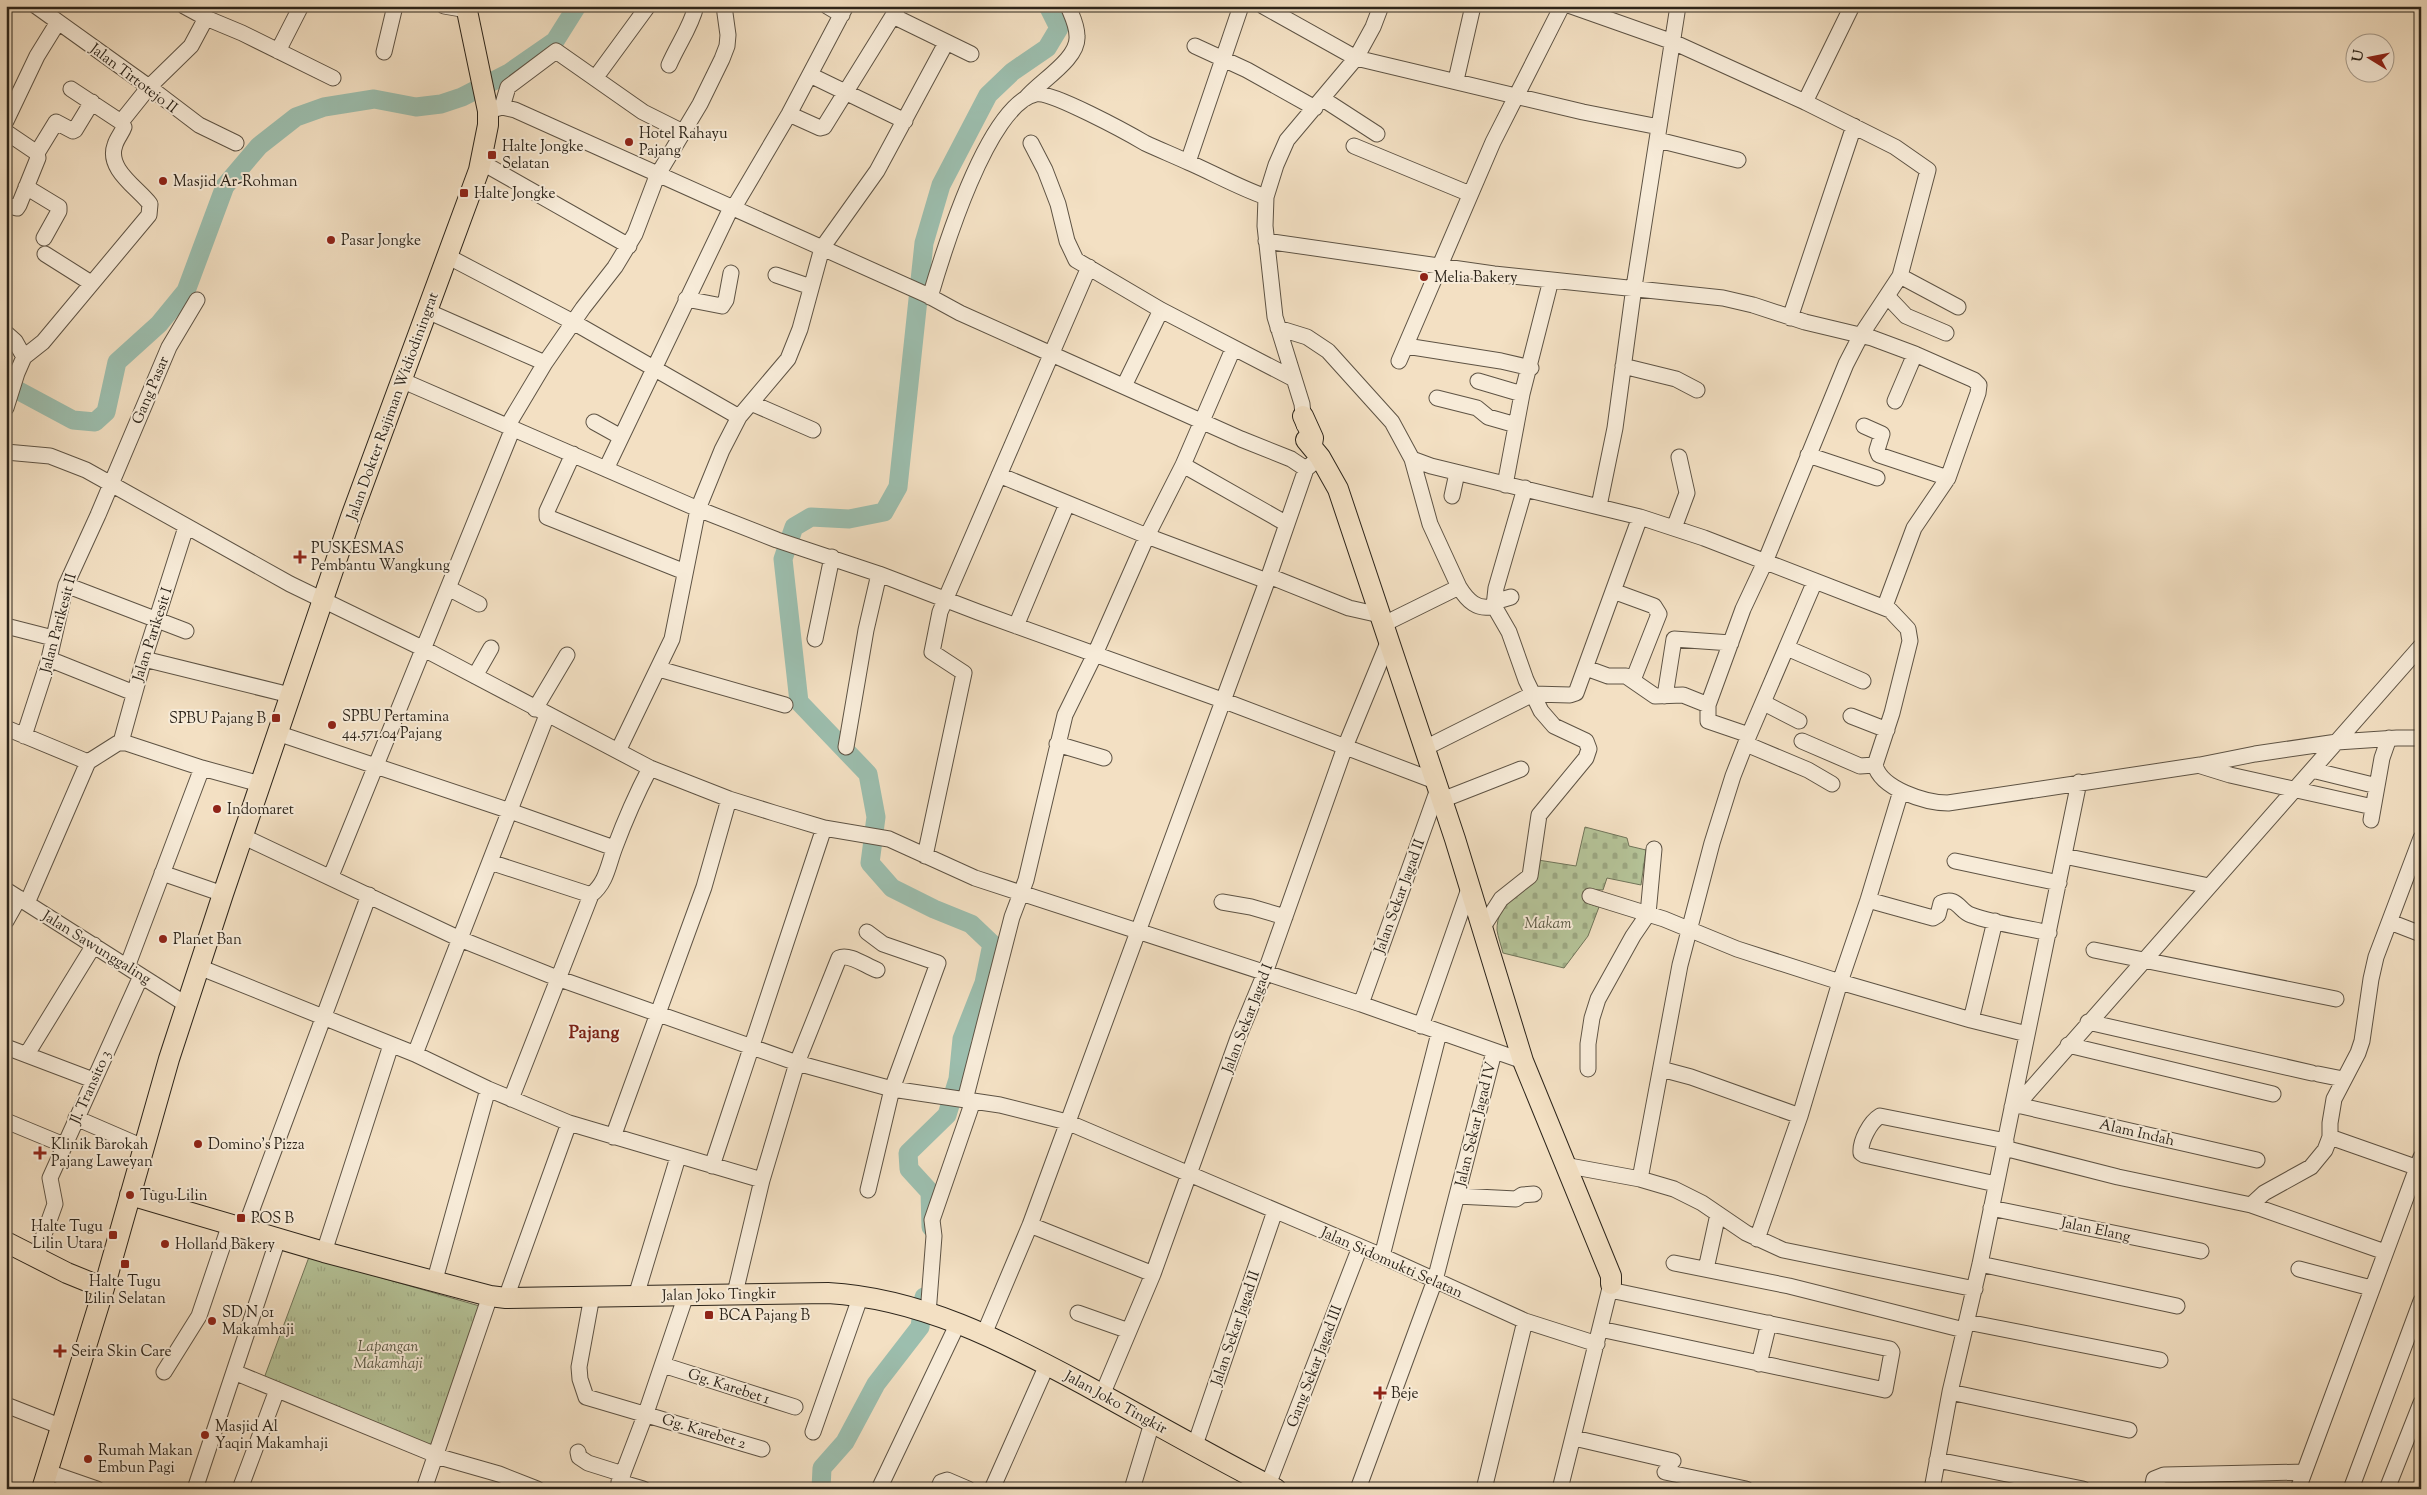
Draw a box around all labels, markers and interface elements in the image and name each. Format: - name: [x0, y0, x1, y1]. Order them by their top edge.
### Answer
- north arrow: [2344, 32, 2394, 82]
- street label: Jalan Tirtotejo II: [84, 39, 181, 119]
- text: U: [2348, 48, 2370, 63]
- place label: Hotel Rahayu Pajang: [639, 124, 728, 162]
- marker: Hotel Rahayu Pajang: [623, 136, 635, 148]
- place label: Halte Jongke Selatan: [502, 137, 584, 175]
- marker: Halte Jongke Selatan: [486, 149, 498, 161]
- place label: Masjid Ar-Rohman: [173, 172, 298, 193]
- marker: Masjid Ar-Rohman: [157, 175, 169, 187]
- place label: Halte Jongke: [474, 184, 556, 205]
- marker: Halte Jongke: [458, 187, 470, 199]
- place label: Pasar Jongke: [341, 231, 421, 252]
- marker: Pasar Jongke: [325, 234, 337, 246]
- place label: Melia Bakery: [1434, 268, 1518, 289]
- marker: Melia Bakery: [1418, 271, 1430, 283]
- street label: Jalan Dokter Rajiman Widiodiningrat: [342, 290, 444, 524]
- street label: Gang Pasar: [128, 353, 175, 428]
- place label: PUSKESMAS Pembantu Wangkung: [311, 539, 450, 577]
- marker: PUSKESMAS Pembantu Wangkung: [293, 550, 307, 564]
- street label: Jalan Parikesit II: [36, 571, 83, 677]
- street label: Jalan Parikesit I: [128, 585, 178, 685]
- place label: SPBU Pertamina 44.571.04 Pajang: [342, 707, 449, 745]
- place label: SPBU Pajang B: [169, 709, 267, 730]
- marker: SPBU Pajang B: [270, 712, 282, 724]
- marker: SPBU Pertamina 44.571.04 Pajang: [326, 719, 338, 731]
- place label: Indomaret: [227, 800, 294, 821]
- marker: Indomaret: [211, 803, 223, 815]
- street label: Jalan Sekar Jagad II: [1370, 836, 1431, 958]
- street label: Jalan Sawunggaling: [37, 906, 155, 990]
- park label: Makam: [1524, 914, 1572, 935]
- place label: Planet Ban: [173, 930, 242, 951]
- marker: Planet Ban: [157, 933, 169, 945]
- street label: Jalan Sekar Jagad I: [1218, 961, 1279, 1077]
- district label: Pajang: [569, 1021, 619, 1047]
- street label: Jl. Transito 3: [65, 1047, 117, 1129]
- street label: Jalan Sekar Jagad IV: [1451, 1060, 1502, 1190]
- street label: Alam Indah: [2097, 1115, 2177, 1152]
- place label: Klinik Barokah Pajang Laweyan: [51, 1135, 153, 1173]
- place label: Domino's Pizza: [208, 1135, 305, 1156]
- marker: Domino's Pizza: [192, 1138, 204, 1150]
- marker: Klinik Barokah Pajang Laweyan: [33, 1146, 47, 1160]
- place label: Tugu Lilin: [140, 1186, 208, 1207]
- marker: Tugu Lilin: [124, 1189, 136, 1201]
- place label: POS B: [251, 1209, 294, 1230]
- marker: POS B: [235, 1212, 247, 1224]
- street label: Jalan Elang: [2058, 1213, 2132, 1248]
- place label: Halte Tugu Lilin Utara: [31, 1217, 103, 1255]
- street label: Jalan Sidomukti Selatan: [1316, 1222, 1466, 1304]
- marker: Halte Tugu Lilin Utara: [107, 1229, 119, 1241]
- place label: Holland Bakery: [175, 1235, 276, 1256]
- marker: Holland Bakery: [159, 1238, 171, 1250]
- marker: Halte Tugu Lilin Selatan: [119, 1258, 131, 1270]
- street label: Jalan Sekar Jagad II: [1207, 1268, 1266, 1390]
- place label: Halte Tugu Lilin Selatan: [84, 1272, 166, 1310]
- street label: Jalan Joko Tingkir: [661, 1284, 777, 1307]
- street label: Gang Sekar Jagad III: [1282, 1302, 1348, 1431]
- place label: SD N 01 Makamhaji: [222, 1303, 294, 1341]
- place label: BCA Pajang B: [719, 1306, 811, 1327]
- marker: BCA Pajang B: [703, 1309, 715, 1321]
- marker: SD N 01 Makamhaji: [206, 1315, 218, 1327]
- park label: Lapangan Makamhaji: [353, 1337, 423, 1375]
- place label: Seira Skin Care: [71, 1342, 172, 1363]
- marker: Seira Skin Care: [53, 1344, 67, 1358]
- street label: Gg. Karebet 1: [685, 1364, 772, 1411]
- street label: Jalan Joko Tingkir: [1059, 1366, 1171, 1440]
- place label: Beje: [1391, 1384, 1419, 1405]
- marker: Beje: [1373, 1386, 1387, 1400]
- street label: Gg. Karebet 2: [659, 1410, 748, 1455]
- place label: Masjid Al Yaqin Makamhaji: [215, 1417, 328, 1455]
- marker: Masjid Al Yaqin Makamhaji: [199, 1429, 211, 1441]
- place label: Rumah Makan Embun Pagi: [98, 1441, 193, 1479]
- marker: Rumah Makan Embun Pagi: [82, 1453, 94, 1465]

